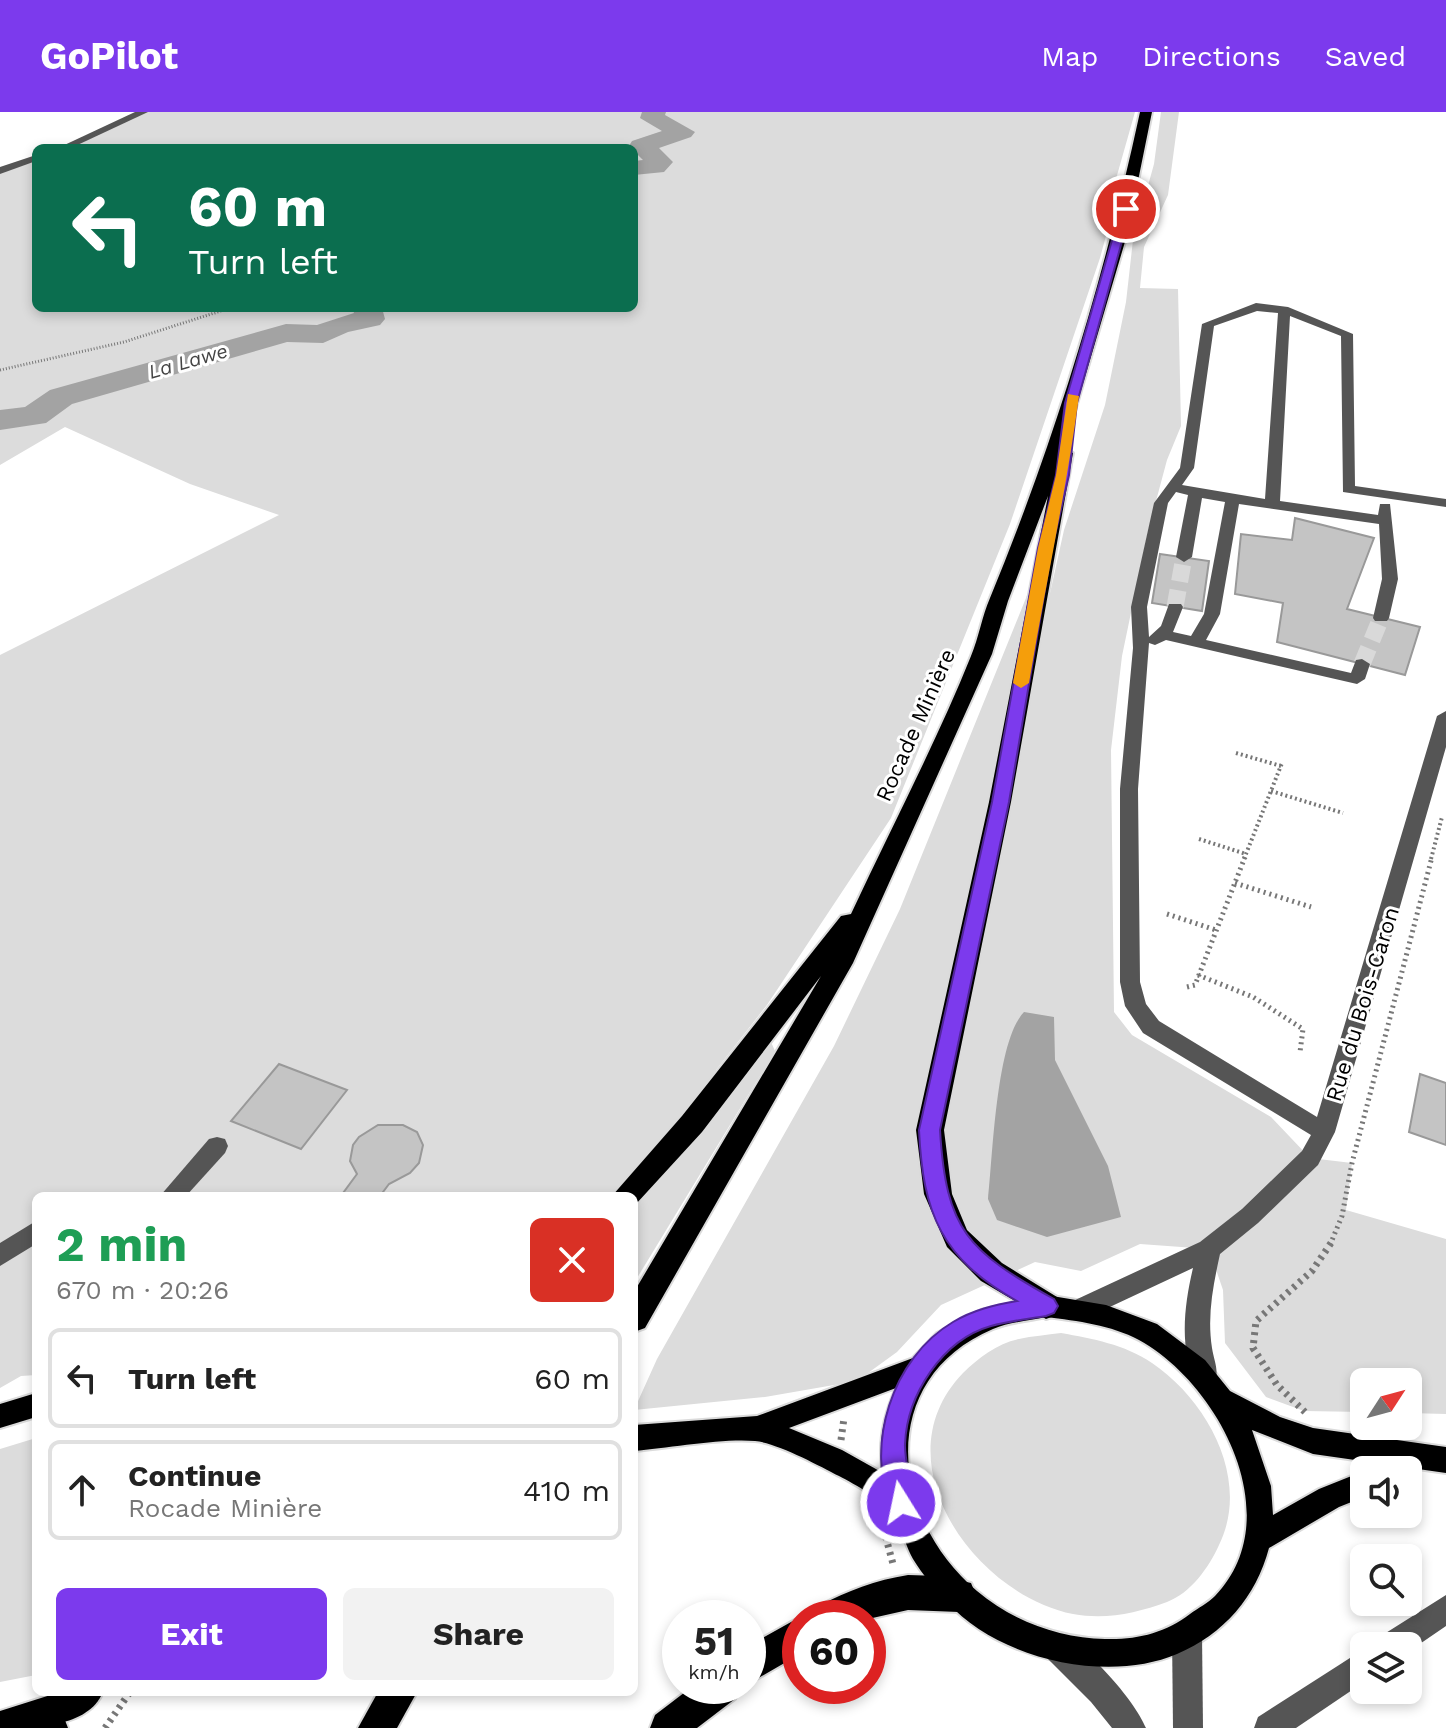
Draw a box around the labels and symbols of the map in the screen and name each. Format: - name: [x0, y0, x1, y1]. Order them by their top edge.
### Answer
- pin: [1092, 175, 1160, 243]
- water label: La Lawe: [146, 338, 230, 384]
- street label: Rocade Minière: [871, 645, 960, 805]
- street label: Rue du Bois-Caron: [1321, 904, 1404, 1105]
- north arrow: [1350, 1368, 1422, 1440]
- position arrow: [859, 1461, 943, 1545]
- speed limit sign: 60: [782, 1600, 886, 1704]

